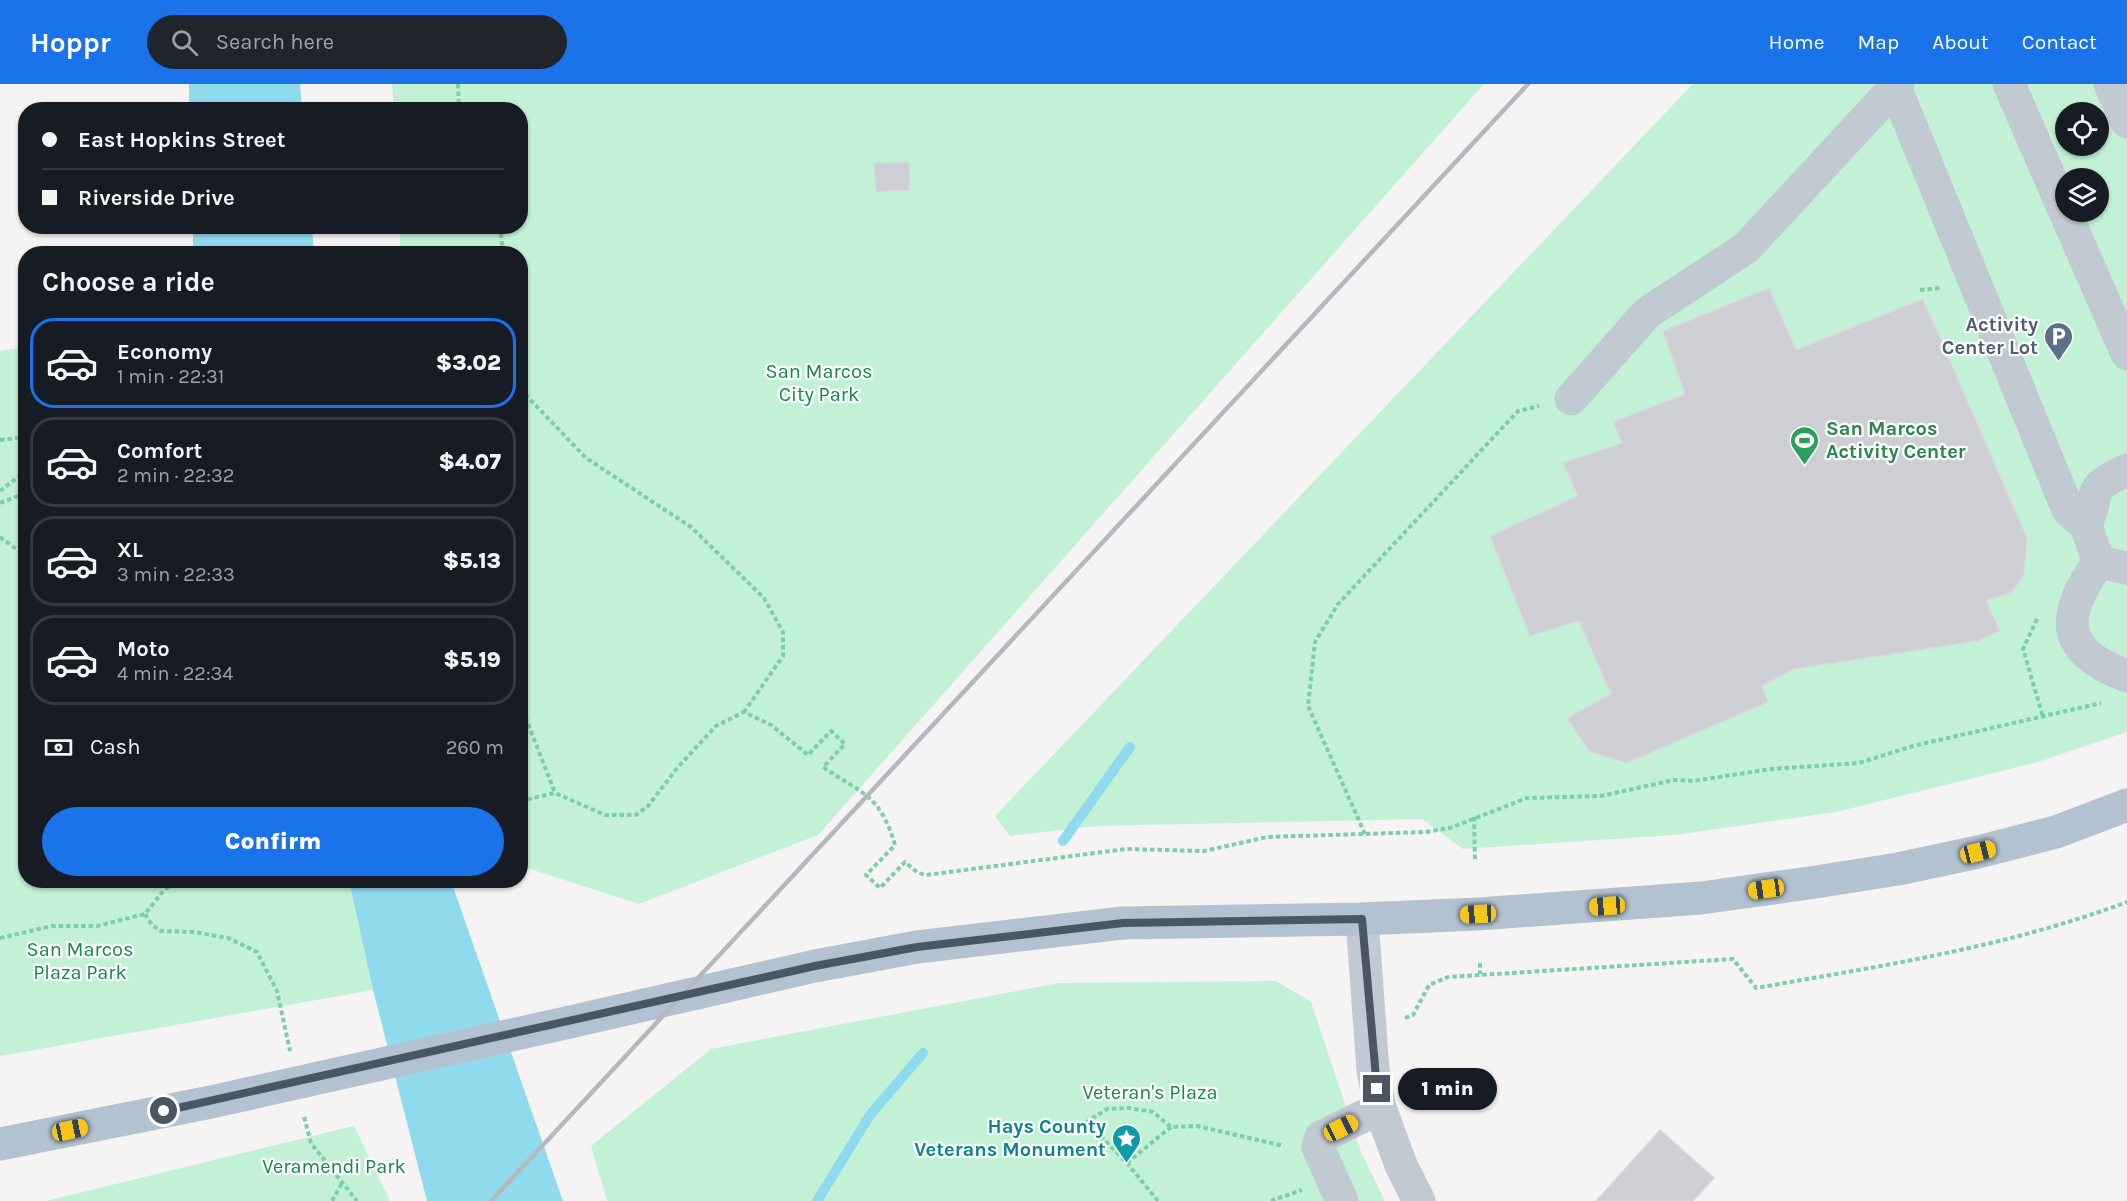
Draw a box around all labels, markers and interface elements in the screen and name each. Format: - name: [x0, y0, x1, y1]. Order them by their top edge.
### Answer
- search box: [147, 15, 567, 69]
- text: Hoppr: [30, 26, 111, 59]
- icon: search: [168, 26, 201, 59]
- text: Search here: [216, 29, 334, 55]
- text: Home: [1769, 30, 1825, 54]
- text: Map: [1858, 30, 1899, 54]
- text: About: [1932, 30, 1989, 54]
- text: Contact: [2022, 30, 2097, 54]
- map controls: [2055, 102, 2109, 222]
- button: locate: [2055, 102, 2109, 156]
- text: East Hopkins Street: [78, 127, 285, 153]
- button: layers: [2055, 168, 2109, 222]
- text: Riverside Drive: [78, 185, 235, 211]
- text: Choose a ride: [42, 266, 215, 298]
- place label: Activity Center Lot: [1942, 313, 2038, 359]
- parking icon: Activity Center Lot: [2043, 320, 2075, 362]
- icon: car: [45, 336, 99, 390]
- text: Economy: [117, 339, 212, 365]
- text: $3.02: [436, 350, 501, 376]
- park label: San Marcos City Park: [766, 360, 872, 406]
- text: 1 min · 22:31: [117, 365, 224, 388]
- place label: San Marcos Activity Center: [1826, 417, 1966, 463]
- sports icon: San Marcos Activity Center: [1789, 424, 1821, 466]
- icon: car: [45, 435, 99, 489]
- text: Comfort: [117, 438, 202, 464]
- text: $4.07: [439, 449, 501, 475]
- text: 2 min · 22:32: [117, 464, 234, 487]
- icon: car: [45, 534, 99, 588]
- text: XL: [117, 537, 143, 563]
- text: $5.13: [443, 548, 501, 574]
- text: 3 min · 22:33: [117, 563, 235, 586]
- icon: car: [45, 633, 99, 687]
- text: Moto: [117, 636, 170, 662]
- text: $5.19: [443, 647, 501, 673]
- text: 4 min · 22:34: [117, 662, 234, 685]
- icon: cash: [42, 731, 75, 764]
- text: Cash: [90, 734, 140, 760]
- text: 260 m: [446, 736, 504, 759]
- button: Confirm: [42, 807, 504, 876]
- car: [1958, 839, 1998, 865]
- car: [1747, 878, 1785, 900]
- car: [1588, 896, 1626, 916]
- car: [1460, 904, 1496, 924]
- park label: San Marcos Plaza Park: [27, 938, 133, 984]
- callout: 1 min: [1398, 1068, 1497, 1110]
- route end: [1363, 1075, 1390, 1102]
- text: 1 min: [1421, 1077, 1474, 1100]
- park label: Veteran's Plaza: [1082, 1081, 1218, 1104]
- route start: [150, 1097, 177, 1124]
- car: [1321, 1112, 1361, 1144]
- place label: Hays County Veterans Monument: [914, 1115, 1106, 1161]
- car: [51, 1117, 89, 1143]
- place icon: Hays County Veterans Monument: [1111, 1122, 1143, 1164]
- park label: Veramendi Park: [262, 1155, 406, 1178]

